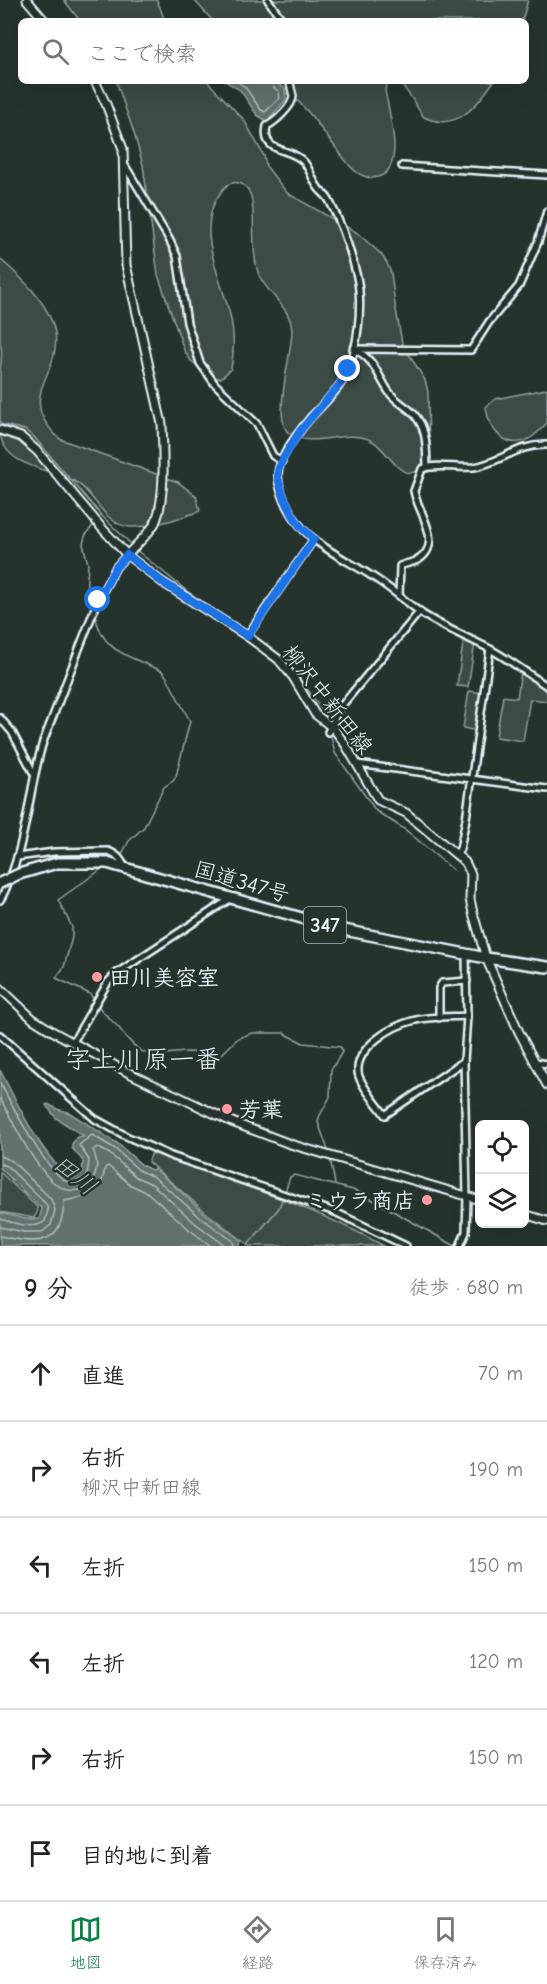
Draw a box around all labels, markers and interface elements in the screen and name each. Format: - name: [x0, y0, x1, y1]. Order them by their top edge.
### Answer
- search box: [18, 18, 529, 84]
- icon: search: [39, 35, 72, 68]
- text: ここで検索: [87, 41, 197, 67]
- route end: [334, 355, 360, 381]
- route start: [84, 586, 110, 612]
- street label: 柳沢中新田線: [276, 640, 378, 760]
- street label: 国道347号: [191, 856, 292, 908]
- road number: 347: [304, 907, 346, 943]
- place label: 田川美容室: [109, 965, 219, 991]
- marker: 田川美容室: [90, 970, 104, 984]
- district label: 字上川原一番: [65, 1045, 221, 1075]
- place label: 芳葉: [239, 1097, 283, 1123]
- marker: 芳葉: [220, 1102, 234, 1116]
- map controls: [475, 1120, 529, 1228]
- button: locate: [475, 1120, 529, 1174]
- water label: 田川: [48, 1149, 102, 1201]
- button: layers: [475, 1174, 529, 1228]
- place label: ミウラ商店: [305, 1188, 415, 1214]
- marker: ミウラ商店: [420, 1193, 434, 1207]
- text: 9 分: [24, 1274, 73, 1304]
- text: 徒歩 · 680 m: [410, 1276, 523, 1299]
- icon: ahead: [24, 1357, 57, 1390]
- text: 70 m: [478, 1362, 523, 1385]
- text: 直進: [81, 1363, 125, 1389]
- text: 右折: [81, 1445, 125, 1471]
- icon: right: [24, 1453, 57, 1486]
- text: 190 m: [469, 1458, 523, 1481]
- text: 柳沢中新田線: [81, 1476, 201, 1499]
- icon: left: [24, 1549, 57, 1582]
- text: 150 m: [469, 1554, 523, 1577]
- text: 左折: [81, 1555, 125, 1581]
- icon: left: [24, 1645, 57, 1678]
- text: 120 m: [469, 1650, 523, 1673]
- text: 左折: [81, 1651, 125, 1677]
- icon: right: [24, 1741, 57, 1774]
- text: 150 m: [469, 1746, 523, 1769]
- text: 右折: [81, 1747, 125, 1773]
- icon: arrive: [24, 1837, 57, 1870]
- text: 目的地に到着: [81, 1843, 213, 1869]
- tab: 地図: [69, 1913, 102, 1973]
- tab: 経路: [241, 1913, 274, 1973]
- tab: 保存済み: [413, 1913, 477, 1973]

